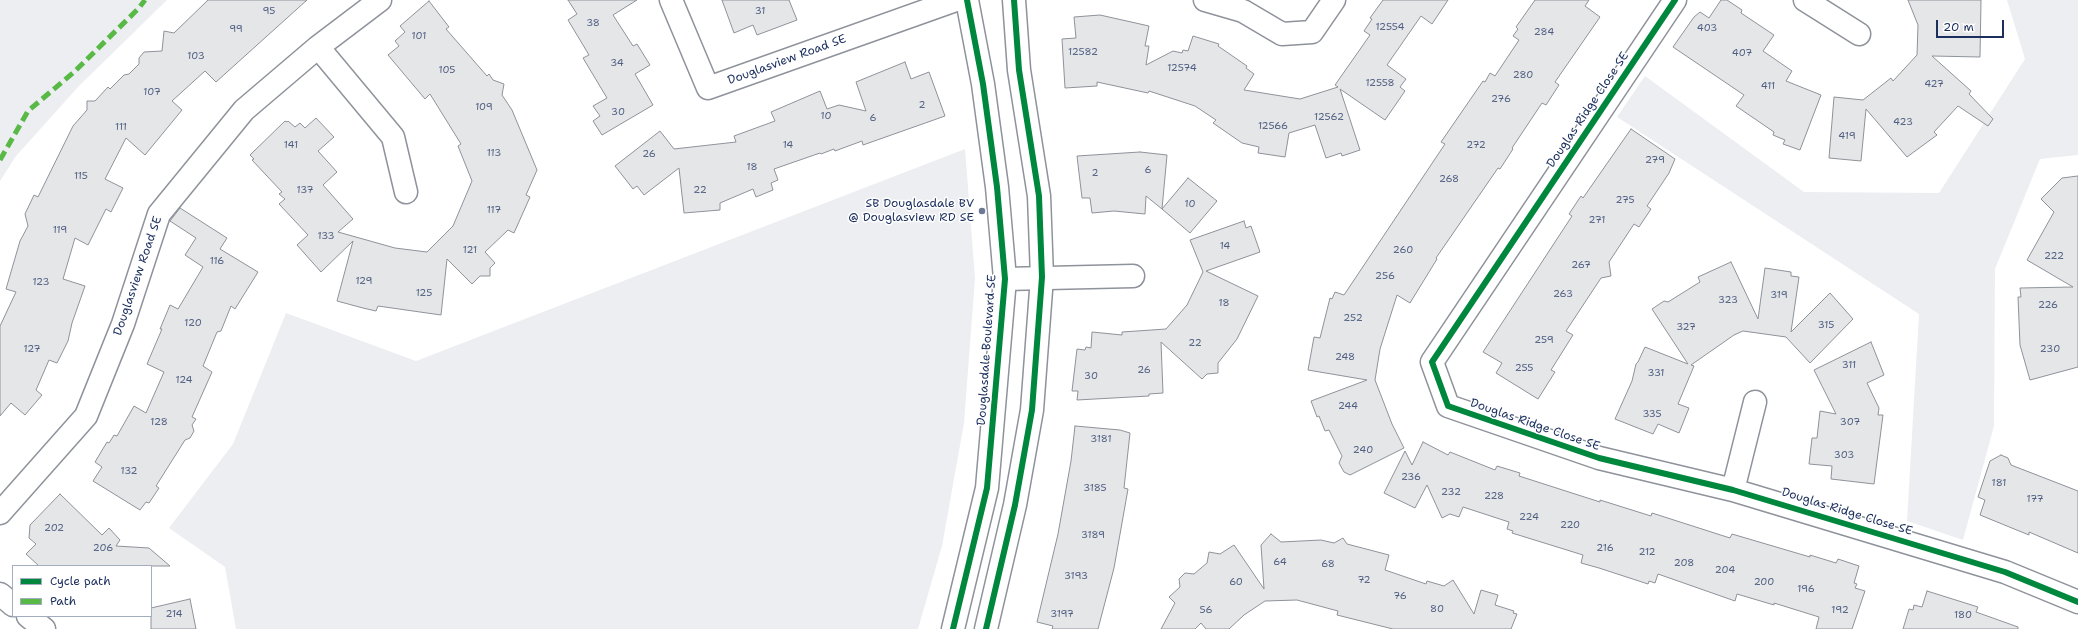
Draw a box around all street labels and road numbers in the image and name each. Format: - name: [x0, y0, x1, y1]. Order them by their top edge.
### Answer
- street label: Douglasview Road SE: [726, 32, 848, 88]
- street label: Douglas Ridge Close SE: [1544, 50, 1632, 170]
- street label: Douglasview Road SE: [111, 215, 165, 337]
- street label: Douglasdale Boulevard SE: [975, 274, 999, 426]
- street label: Douglas Ridge Close SE: [1468, 396, 1602, 454]
- street label: Douglas Ridge Close SE: [1780, 485, 1914, 539]

